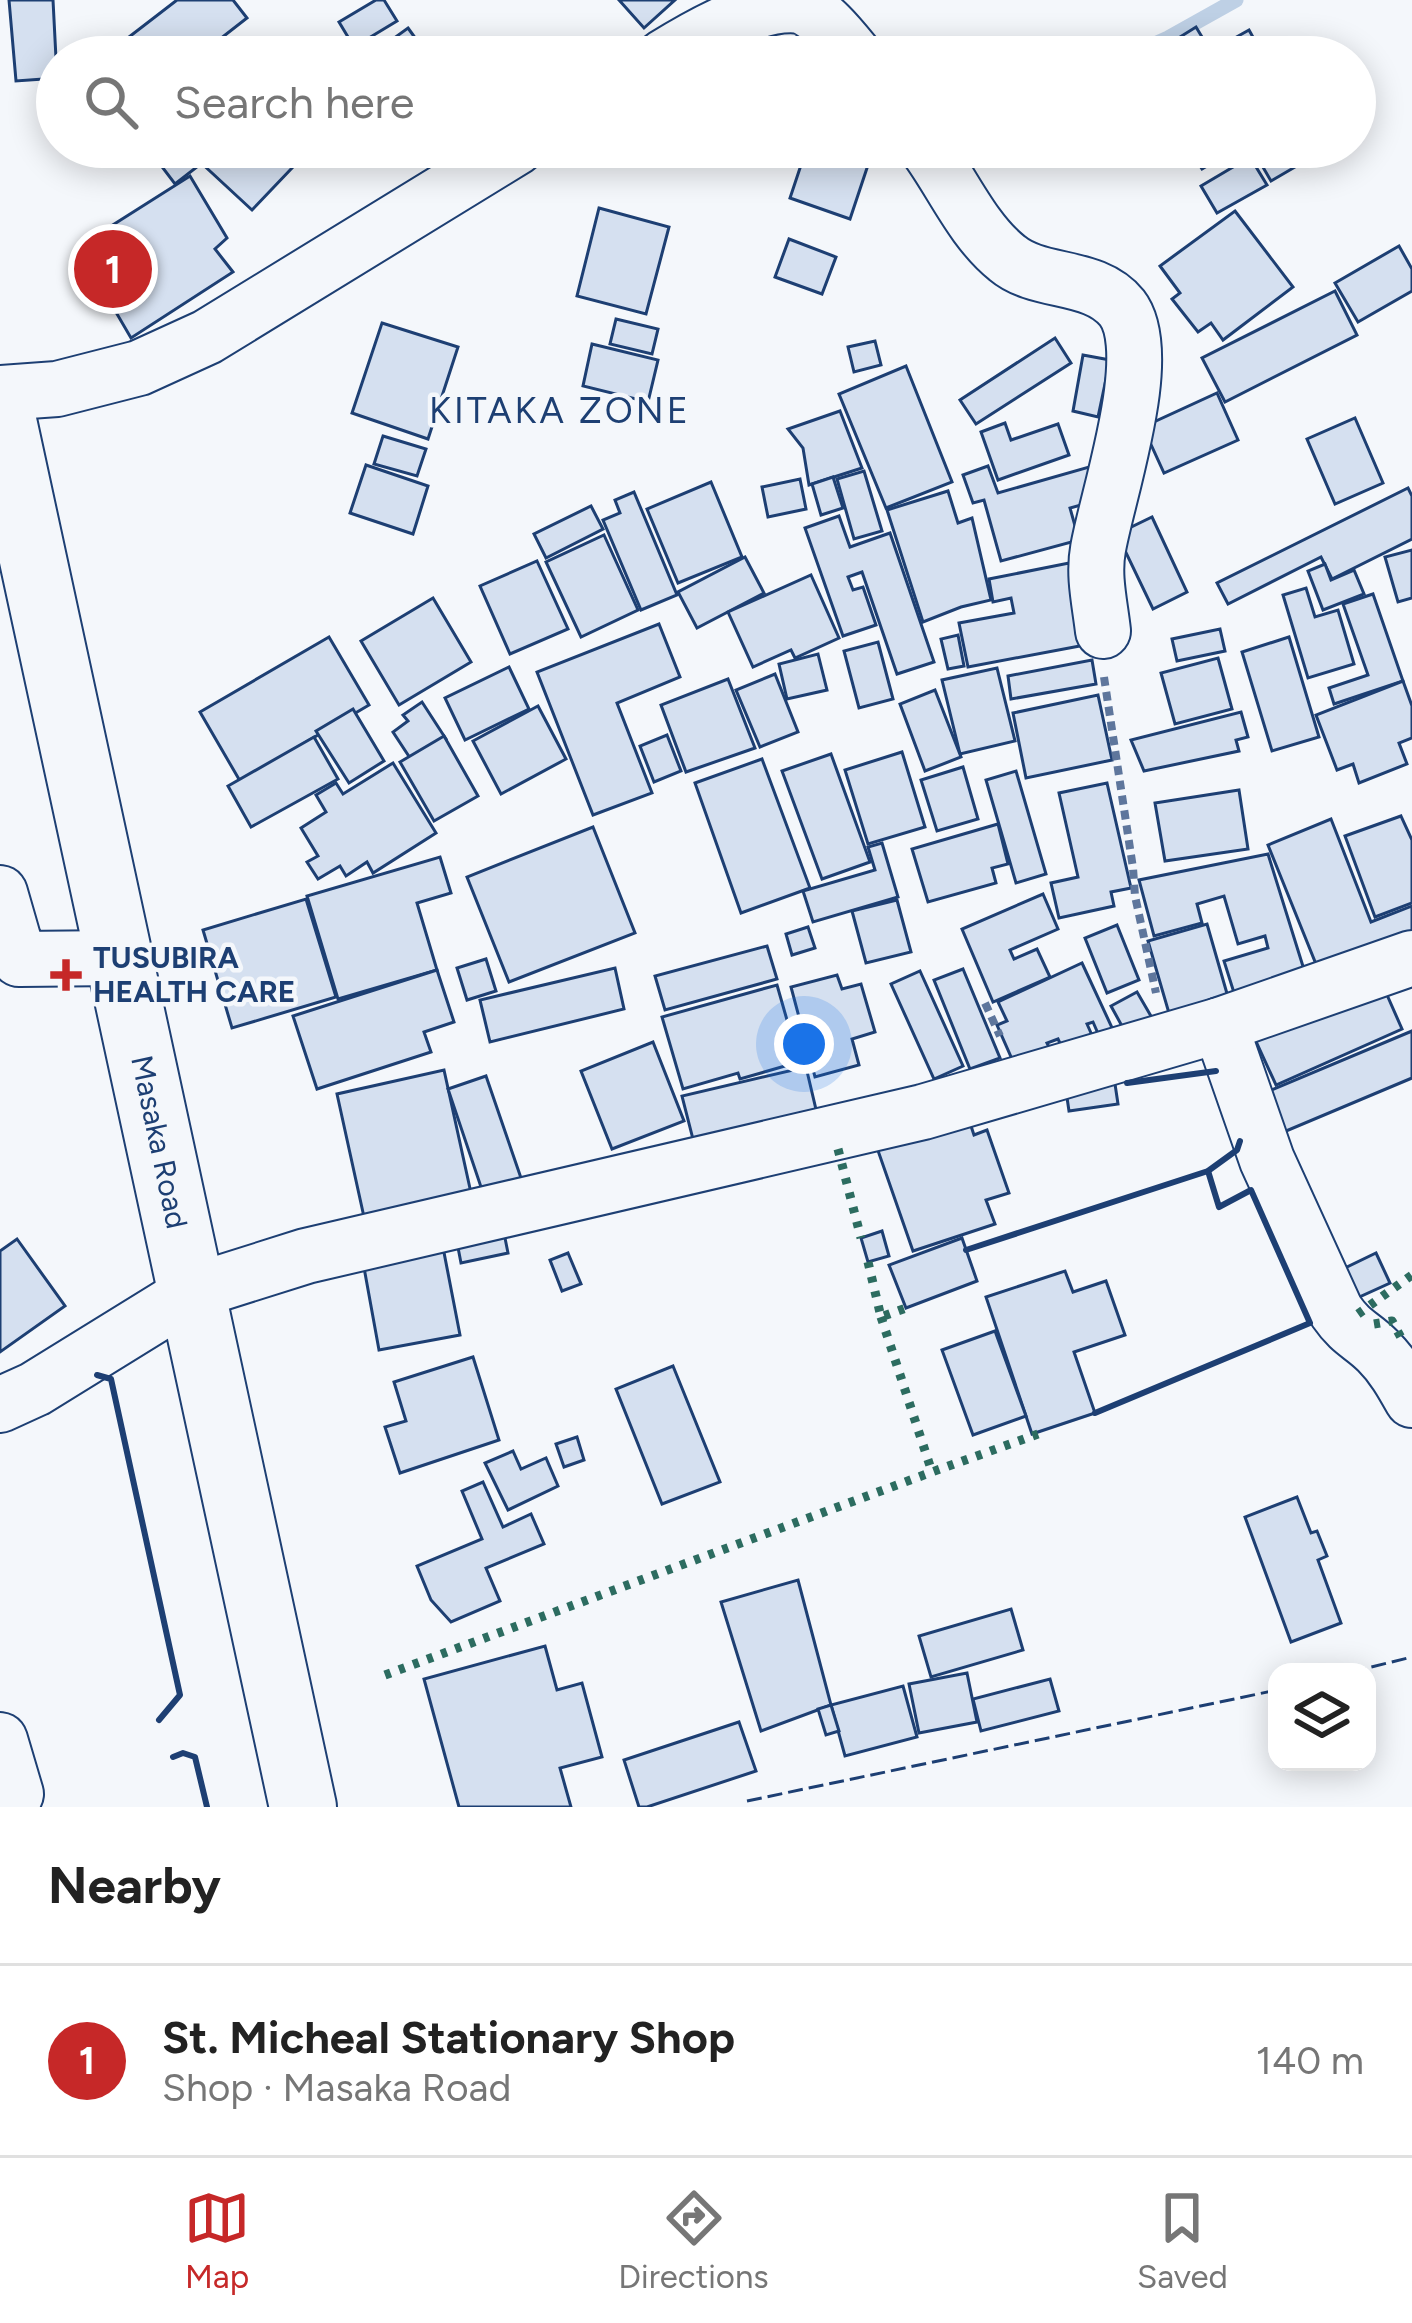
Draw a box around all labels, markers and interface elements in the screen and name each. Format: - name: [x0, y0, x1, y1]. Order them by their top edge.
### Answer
- search box: [36, 36, 1376, 168]
- icon: search: [78, 69, 144, 135]
- text: Search here: [174, 75, 414, 129]
- pin: 1: [74, 224, 152, 314]
- district label: KITAKA ZONE: [429, 389, 691, 432]
- place label: TUSUBIRA HEALTH CARE: [93, 939, 295, 1010]
- marker: TUSUBIRA HEALTH CARE: [50, 959, 82, 991]
- your location: [774, 1014, 834, 1074]
- street label: Masaka Road: [123, 1052, 196, 1232]
- map controls: [1268, 1663, 1376, 1771]
- button: layers: [1268, 1663, 1376, 1771]
- text: Nearby: [48, 1855, 221, 1916]
- text: St. Micheal Stationary Shop: [162, 2010, 735, 2064]
- text: 1: [79, 2037, 95, 2084]
- text: 140 m: [1256, 2037, 1364, 2084]
- text: Shop · Masaka Road: [162, 2064, 511, 2111]
- tab: Map: [184, 2185, 250, 2296]
- tab: Directions: [618, 2185, 769, 2296]
- tab: Saved: [1137, 2185, 1228, 2296]

